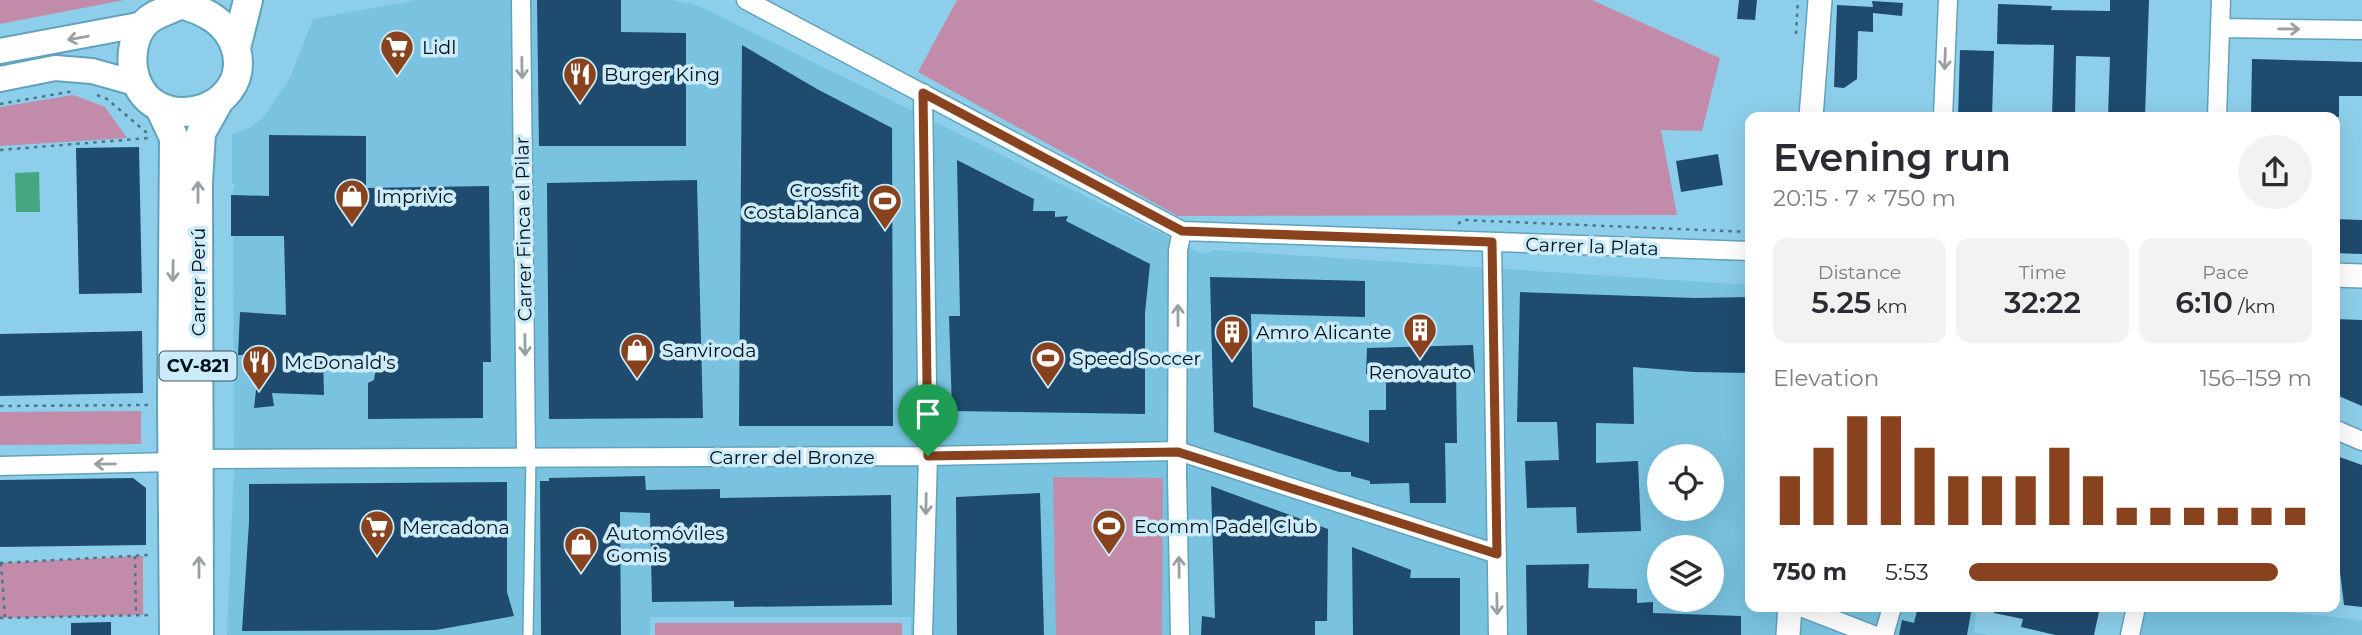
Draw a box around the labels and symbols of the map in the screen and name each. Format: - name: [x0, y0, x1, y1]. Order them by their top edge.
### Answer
- one-way arrow: [2277, 22, 2300, 36]
- supermarket icon: Lidl: [378, 28, 416, 77]
- one-way arrow: [67, 31, 89, 45]
- place label: Lidl: [422, 36, 456, 59]
- one-way arrow: [1939, 47, 1952, 70]
- restaurant icon: Burger King: [561, 55, 599, 104]
- one-way arrow: [515, 56, 529, 79]
- place label: Burger King: [604, 63, 720, 86]
- street label: Carrer Finca el Pilar: [510, 137, 537, 321]
- shop icon: Imprivic: [333, 177, 371, 226]
- place label: Crossfit Costablanca: [743, 179, 860, 224]
- one-way arrow: [191, 181, 205, 204]
- sports icon: Crossfit Costablanca: [866, 182, 904, 231]
- place label: Imprivic: [376, 185, 453, 208]
- street label: Carrer Perú: [187, 228, 210, 336]
- street label: Carrer la Plata: [1525, 233, 1659, 260]
- one-way arrow: [167, 259, 180, 282]
- one-way arrow: [1171, 304, 1185, 327]
- building icon: Renovauto: [1401, 311, 1439, 360]
- building icon: Amro Alicante: [1213, 313, 1251, 362]
- place label: Amro Alicante: [1256, 321, 1391, 344]
- shop icon: Sanviroda: [618, 331, 656, 380]
- one-way arrow: [518, 333, 531, 356]
- place label: Sanviroda: [662, 339, 756, 362]
- sports icon: Speed Soccer: [1029, 339, 1067, 388]
- restaurant icon: McDonald's: [240, 343, 278, 392]
- place label: Speed Soccer: [1072, 347, 1201, 370]
- place label: McDonald's: [284, 351, 396, 374]
- road number: CV-821: [160, 352, 236, 380]
- place label: Renovauto: [1369, 361, 1472, 384]
- pin: [898, 384, 958, 456]
- street label: Carrer del Bronze: [709, 446, 875, 469]
- one-way arrow: [94, 457, 117, 470]
- one-way arrow: [920, 492, 933, 515]
- sports icon: Ecomm Padel Club: [1090, 507, 1128, 556]
- supermarket icon: Mercadona: [358, 508, 396, 557]
- place label: Ecomm Padel Club: [1134, 515, 1318, 538]
- place label: Mercadona: [402, 516, 510, 539]
- place label: Automóviles Gomis: [606, 522, 725, 567]
- shop icon: Automóviles Gomis: [562, 525, 600, 574]
- one-way arrow: [192, 556, 206, 579]
- one-way arrow: [1172, 556, 1186, 579]
- one-way arrow: [1490, 592, 1504, 615]

